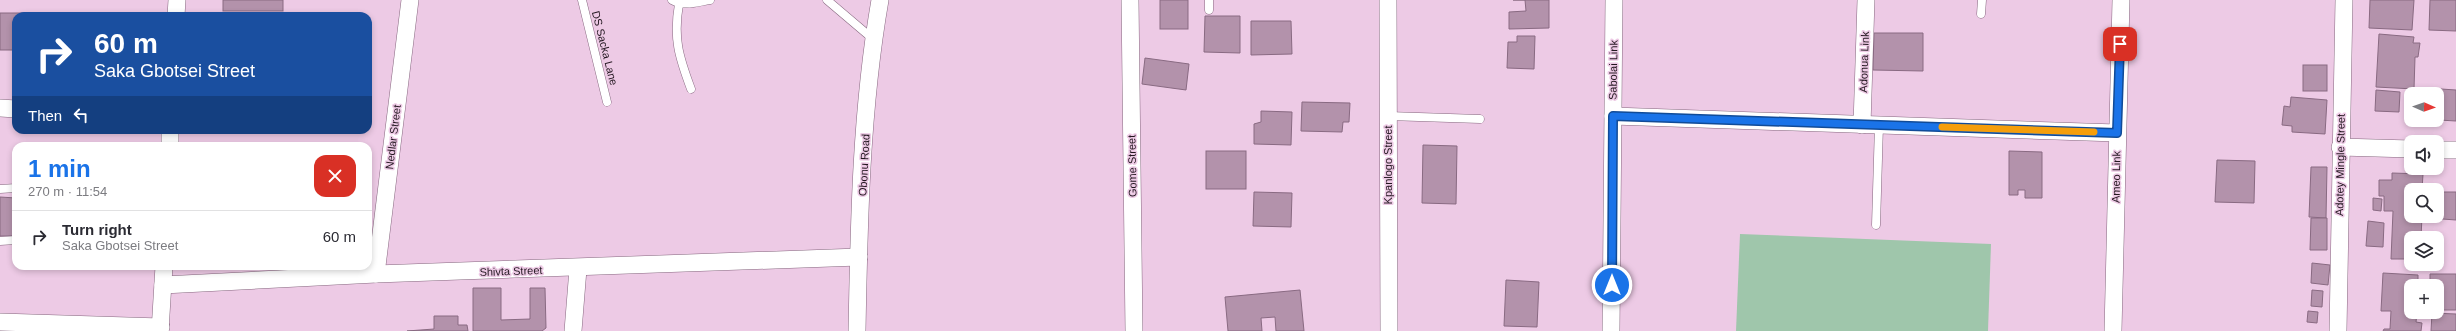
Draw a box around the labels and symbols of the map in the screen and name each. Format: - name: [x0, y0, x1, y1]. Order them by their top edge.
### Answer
- street label: DS Sacka Lane: [590, 9, 620, 87]
- pin: [2103, 27, 2137, 61]
- street label: Adonua Link: [1857, 31, 1871, 93]
- street label: Sabolai Link: [1606, 39, 1620, 100]
- north arrow: [2404, 87, 2444, 127]
- street label: Nedlar Street: [383, 104, 403, 170]
- street label: Adotey Mingle Street: [2333, 114, 2347, 216]
- street label: Kpanlogo Street: [1382, 126, 1394, 204]
- street label: Obonu Road: [856, 134, 872, 196]
- street label: Gome Street: [1125, 135, 1139, 197]
- street label: Ameo Link: [2110, 150, 2122, 203]
- street label: Shivta Street: [479, 264, 543, 278]
- position arrow: [1591, 264, 1633, 306]

